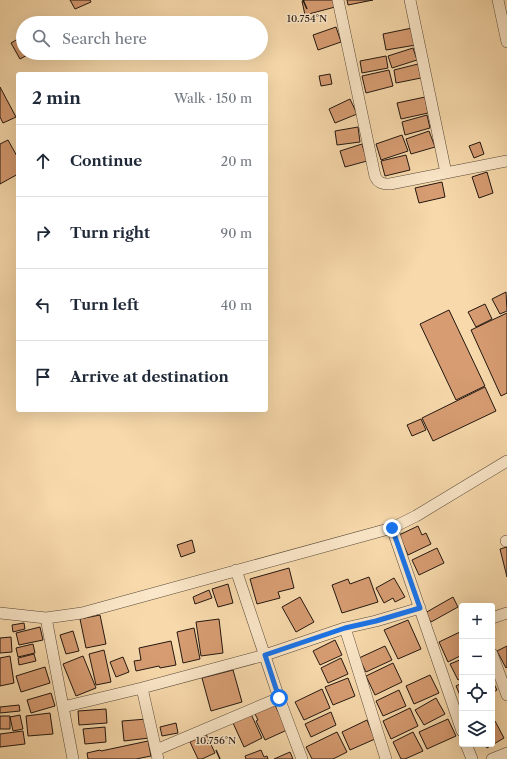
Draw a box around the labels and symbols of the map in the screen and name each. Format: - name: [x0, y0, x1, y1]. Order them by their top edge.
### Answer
- text: 10.754°N: [287, 12, 327, 25]
- route end: [383, 519, 401, 537]
- route start: [270, 689, 288, 707]
- text: 10.756°N: [196, 734, 236, 747]

